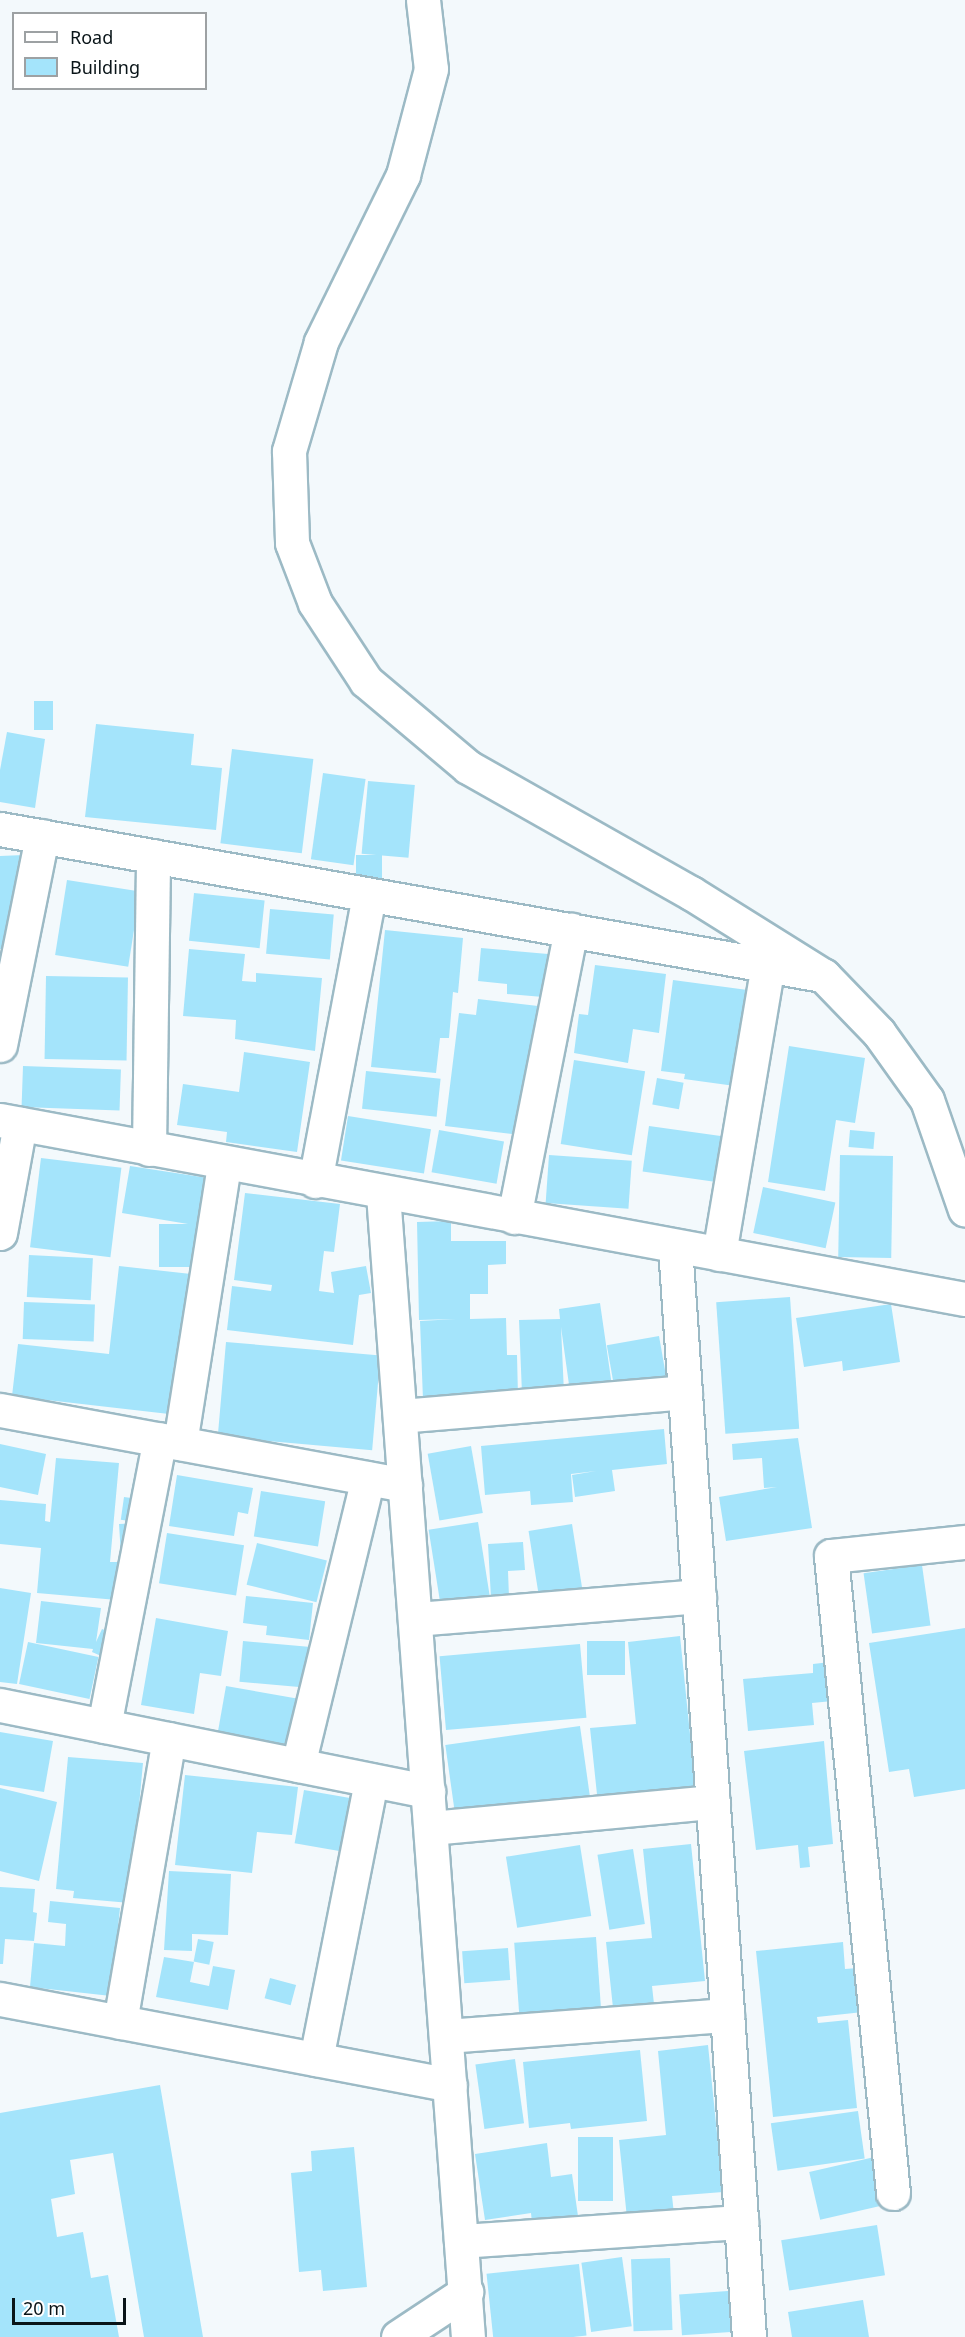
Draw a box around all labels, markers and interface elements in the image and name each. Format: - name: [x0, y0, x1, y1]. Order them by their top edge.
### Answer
- legend: [12, 12, 207, 90]
- text: Road: [70, 25, 113, 49]
- text: Building: [70, 55, 140, 79]
- scale bar: [15, 2286, 129, 2324]
- text: 20 m: [23, 2296, 65, 2320]

